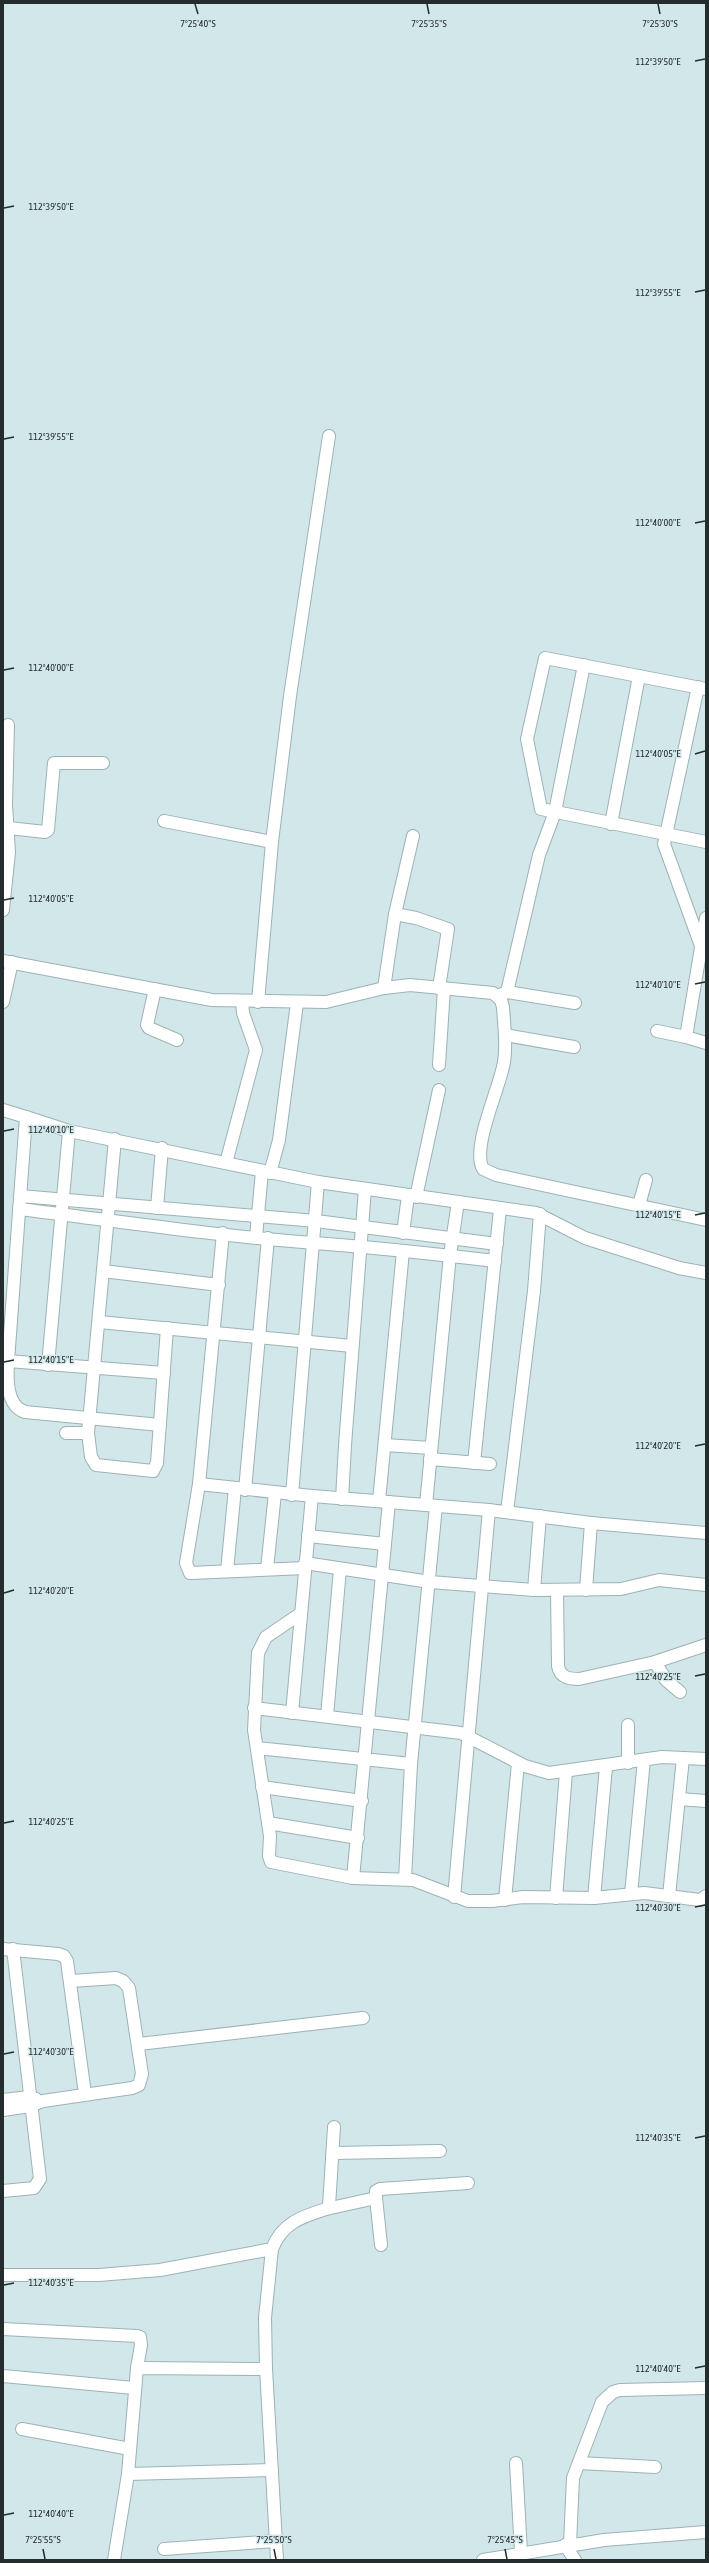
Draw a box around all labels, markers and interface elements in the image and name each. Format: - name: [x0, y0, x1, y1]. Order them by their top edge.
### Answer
- text: 7°25'40"S: [180, 18, 216, 29]
- text: 7°25'35"S: [411, 18, 447, 29]
- text: 7°25'30"S: [642, 18, 678, 29]
- text: 112°39'50"E: [636, 56, 681, 67]
- text: 112°39'50"E: [29, 201, 74, 212]
- text: 112°39'55"E: [636, 287, 681, 298]
- text: 112°39'55"E: [29, 431, 74, 442]
- text: 112°40'00"E: [636, 517, 681, 528]
- text: 112°40'00"E: [29, 662, 74, 673]
- text: 112°40'05"E: [636, 748, 681, 759]
- text: 112°40'05"E: [29, 893, 74, 904]
- text: 112°40'10"E: [636, 979, 681, 990]
- text: 112°40'10"E: [29, 1124, 74, 1135]
- text: 112°40'15"E: [636, 1209, 681, 1220]
- text: 112°40'15"E: [29, 1354, 74, 1365]
- text: 112°40'20"E: [636, 1440, 681, 1451]
- text: 112°40'20"E: [29, 1585, 74, 1596]
- text: 112°40'25"E: [636, 1671, 681, 1682]
- text: 112°40'25"E: [29, 1816, 74, 1827]
- text: 112°40'30"E: [636, 1902, 681, 1913]
- text: 112°40'30"E: [29, 2046, 74, 2057]
- text: 112°40'35"E: [636, 2132, 681, 2143]
- text: 112°40'35"E: [29, 2277, 74, 2288]
- text: 112°40'40"E: [636, 2363, 681, 2374]
- text: 112°40'40"E: [29, 2508, 74, 2519]
- text: 7°25'55"S: [25, 2534, 61, 2545]
- text: 7°25'50"S: [256, 2534, 292, 2545]
- text: 7°25'45"S: [487, 2534, 523, 2545]

